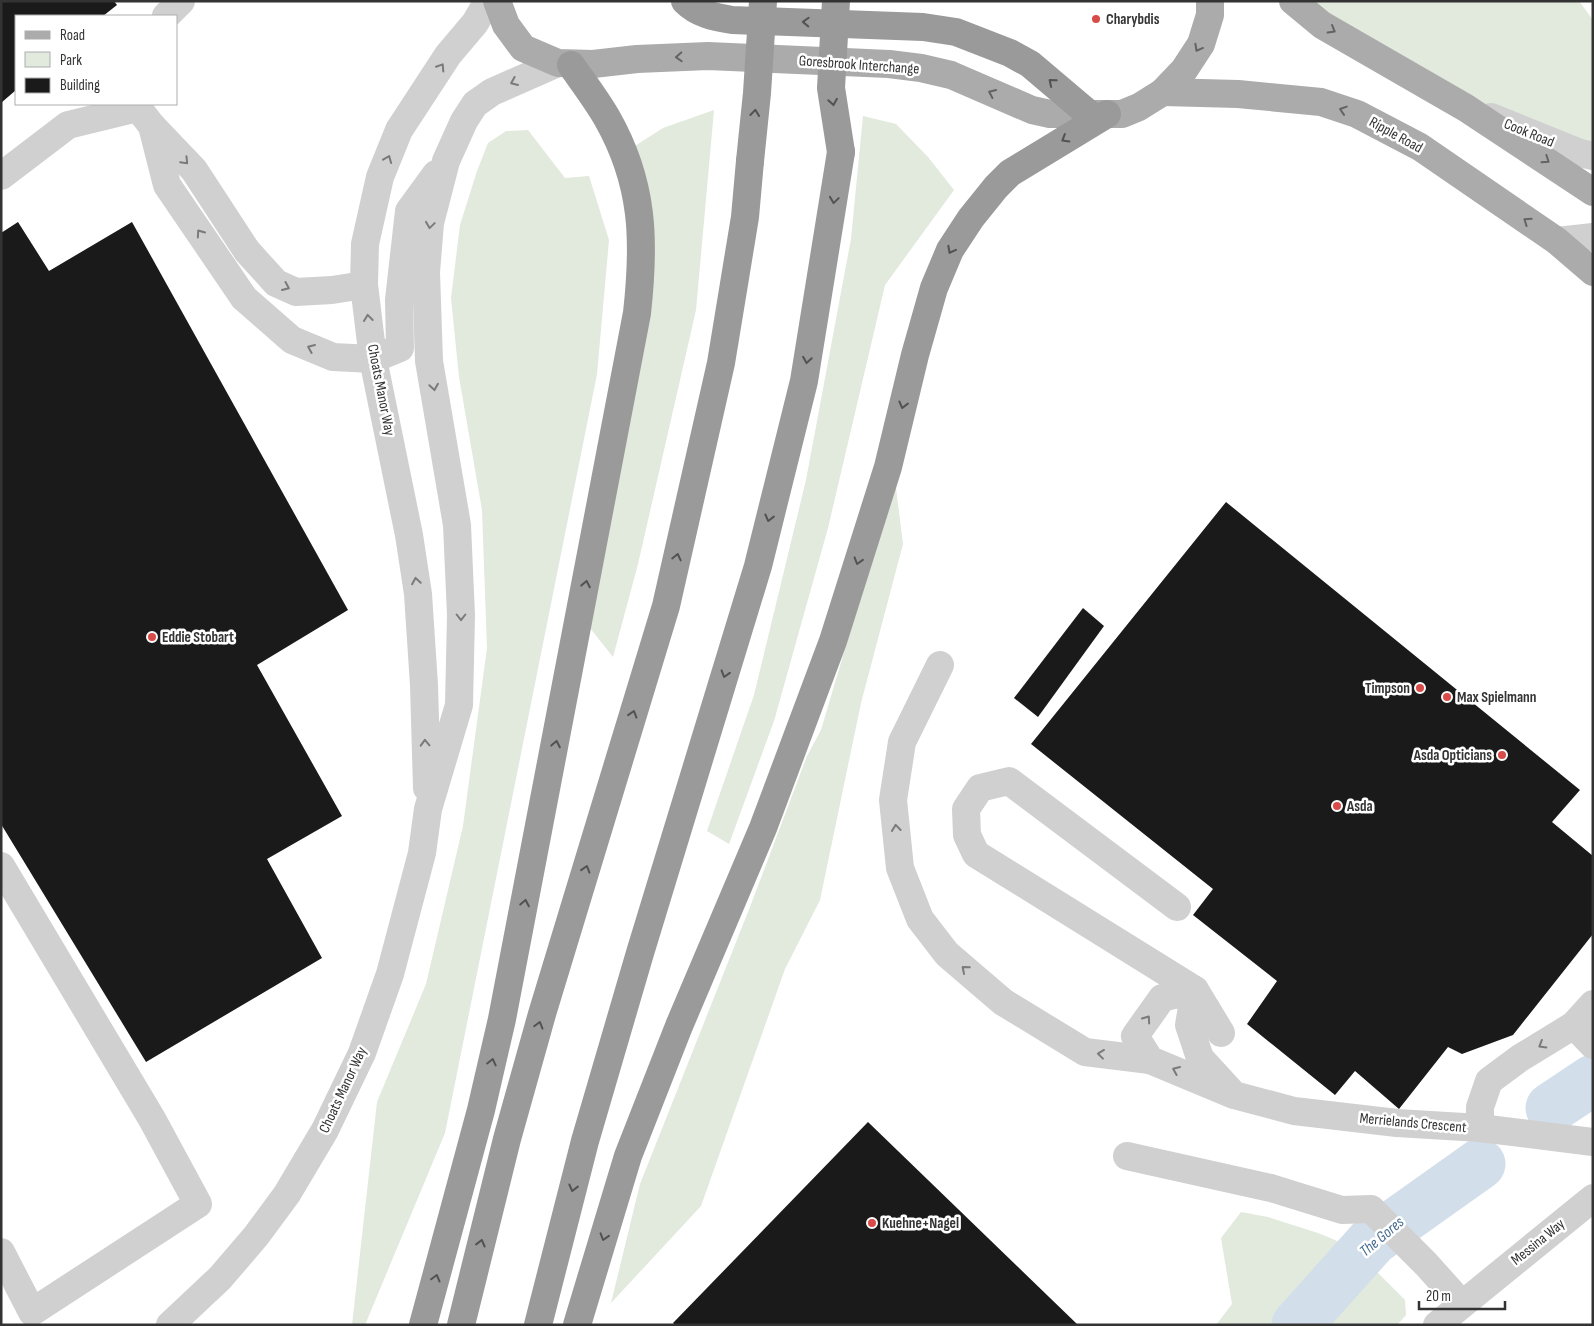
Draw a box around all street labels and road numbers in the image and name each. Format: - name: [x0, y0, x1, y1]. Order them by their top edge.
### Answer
- street label: Goresbrook Interchange: [798, 51, 920, 79]
- street label: Ripple Road: [1366, 113, 1426, 157]
- street label: Cook Road: [1501, 114, 1557, 152]
- street label: Choats Manor Way: [363, 343, 399, 438]
- street label: Choats Manor Way: [315, 1044, 371, 1136]
- street label: Merrielands Crescent: [1359, 1109, 1468, 1137]
- street label: Messina Way: [1507, 1214, 1569, 1269]

